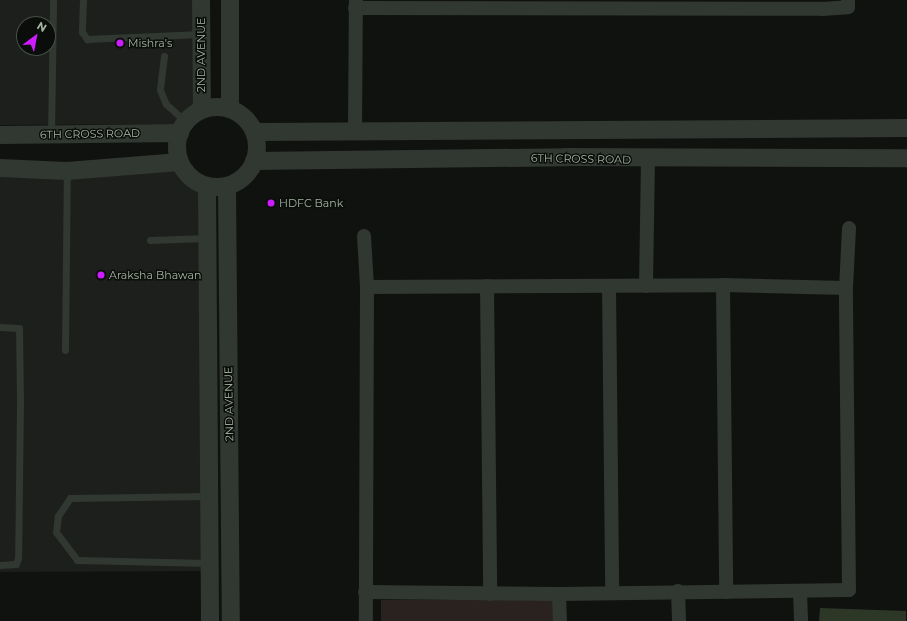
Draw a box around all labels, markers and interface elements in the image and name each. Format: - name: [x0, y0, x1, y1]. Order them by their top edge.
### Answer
- north arrow: [16, 16, 56, 56]
- text: N: [34, 18, 49, 35]
- street label: 2ND AVENUE: [194, 18, 208, 92]
- place label: Mishra's: [128, 36, 172, 50]
- marker: Mishra's: [115, 38, 125, 48]
- street label: 6TH CROSS ROAD: [40, 127, 140, 141]
- street label: 6TH CROSS ROAD: [531, 152, 631, 166]
- place label: HDFC Bank: [279, 196, 343, 210]
- marker: HDFC Bank: [266, 198, 276, 208]
- place label: Araksha Bhawan: [109, 268, 201, 282]
- marker: Araksha Bhawan: [96, 270, 106, 280]
- street label: 2ND AVENUE: [222, 367, 236, 441]

